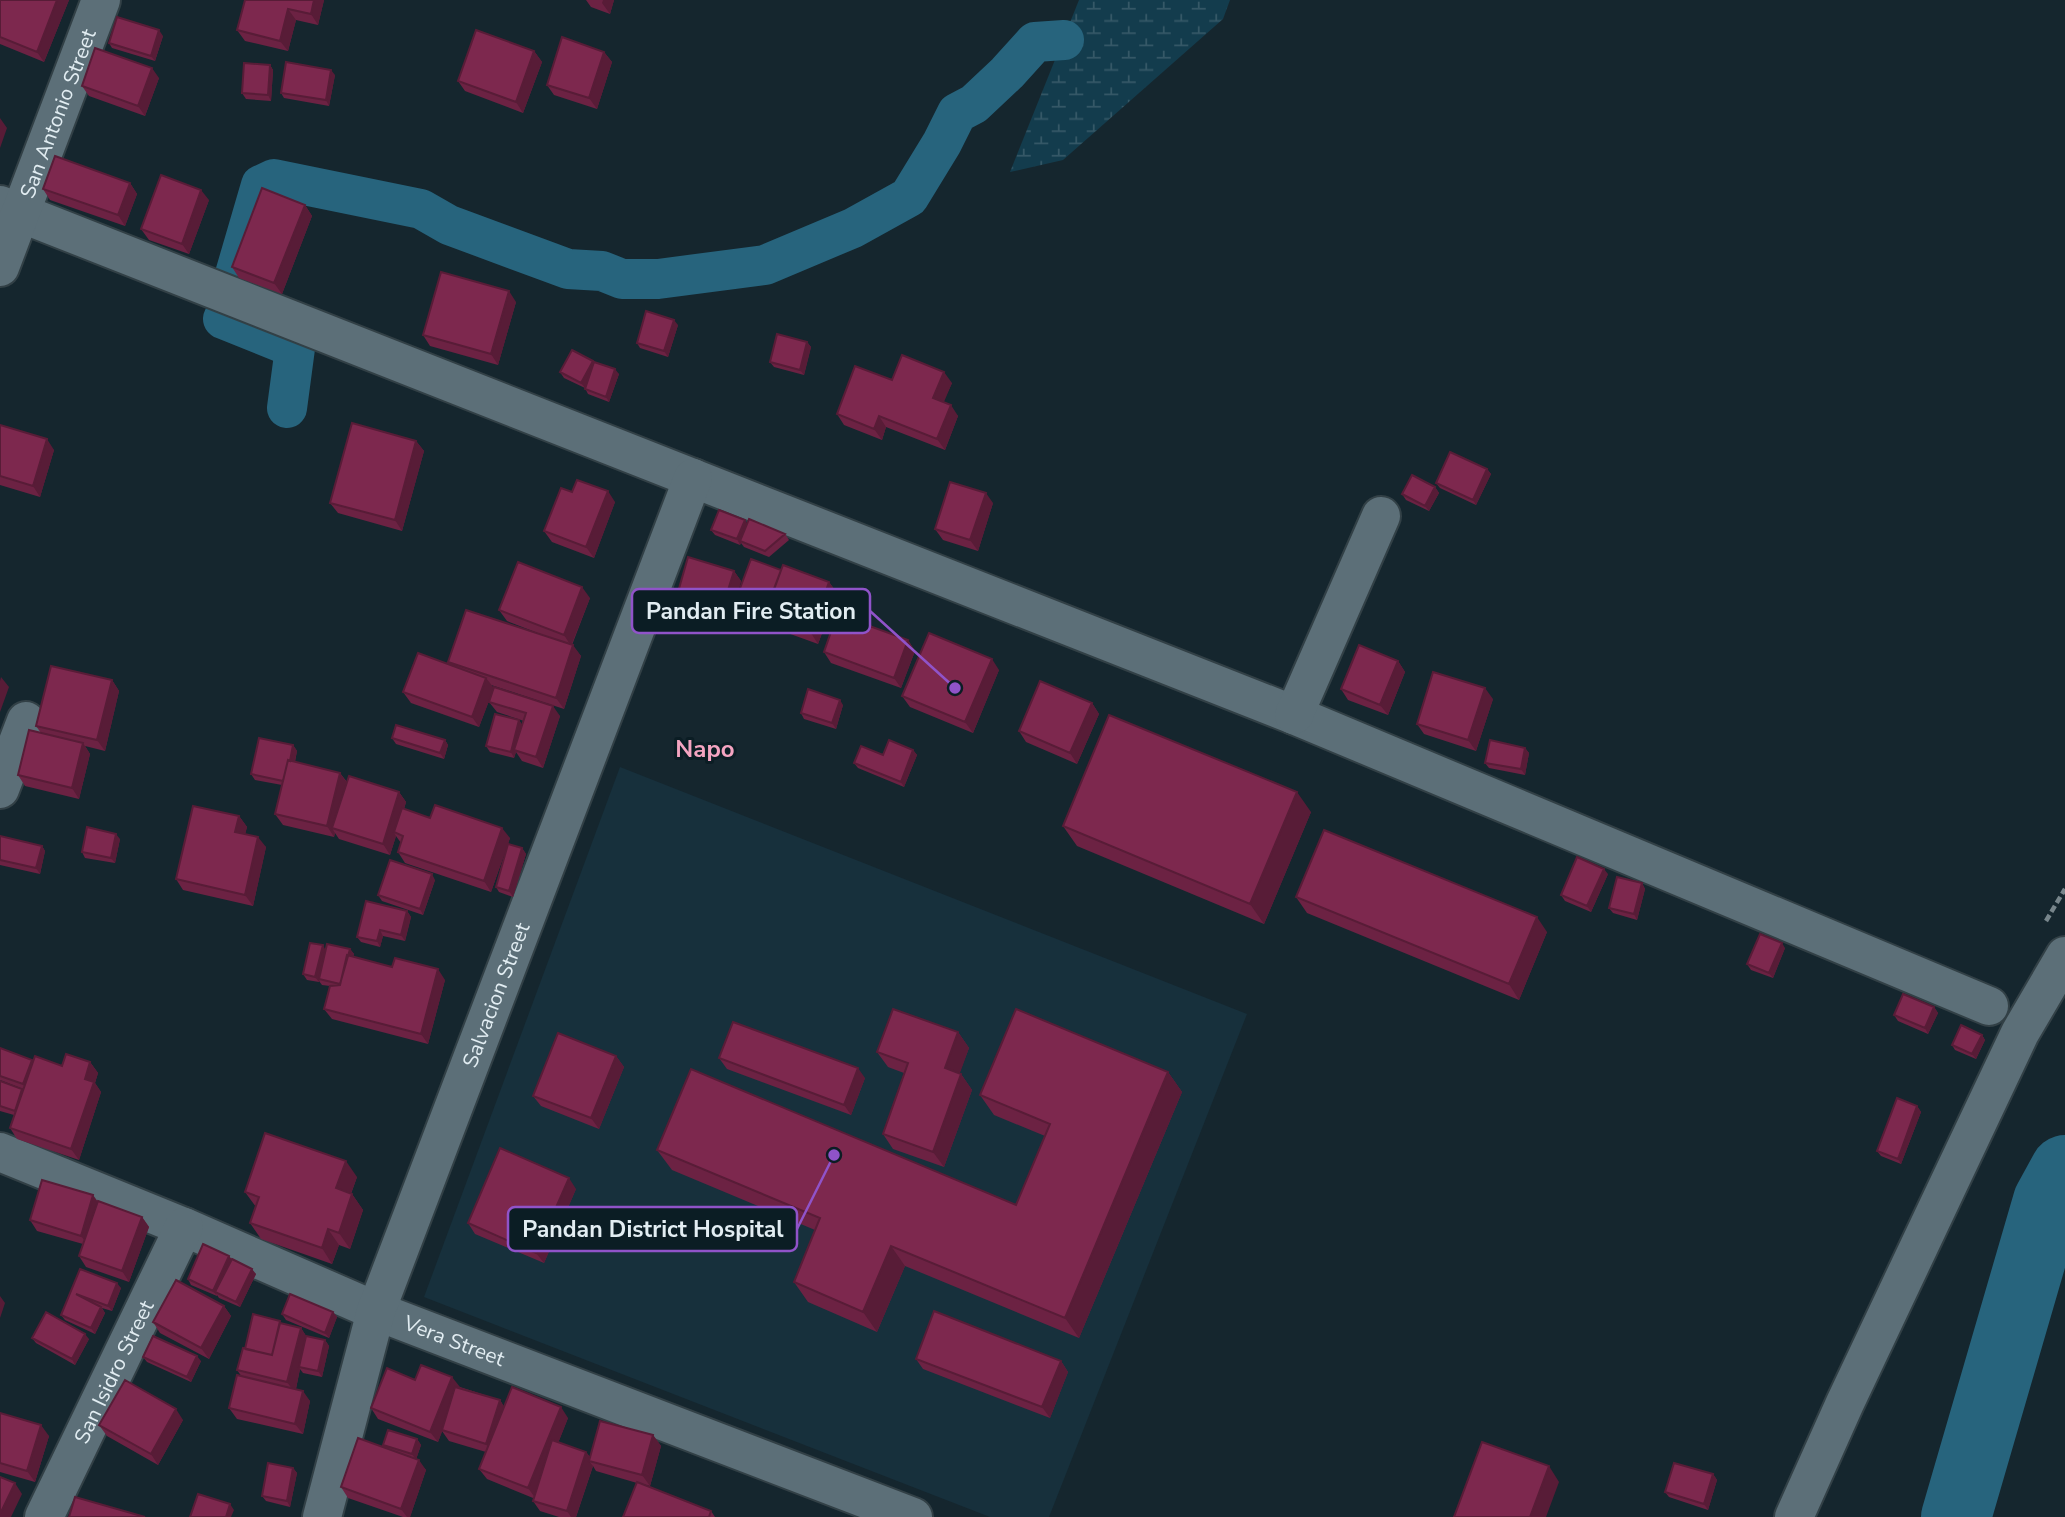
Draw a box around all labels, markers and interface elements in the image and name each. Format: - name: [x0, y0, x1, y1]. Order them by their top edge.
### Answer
- street label: San Antonio Street: [13, 24, 103, 202]
- callout: Pandan Fire Station: [632, 589, 870, 633]
- text: Pandan Fire Station: [646, 596, 856, 627]
- district label: Napo: [675, 733, 735, 765]
- street label: Salvacion Street: [456, 918, 537, 1071]
- callout: Pandan District Hospital: [508, 1207, 797, 1251]
- text: Pandan District Hospital: [522, 1214, 784, 1245]
- street label: San Isidro Street: [68, 1295, 161, 1448]
- street label: Vera Street: [399, 1309, 509, 1373]

